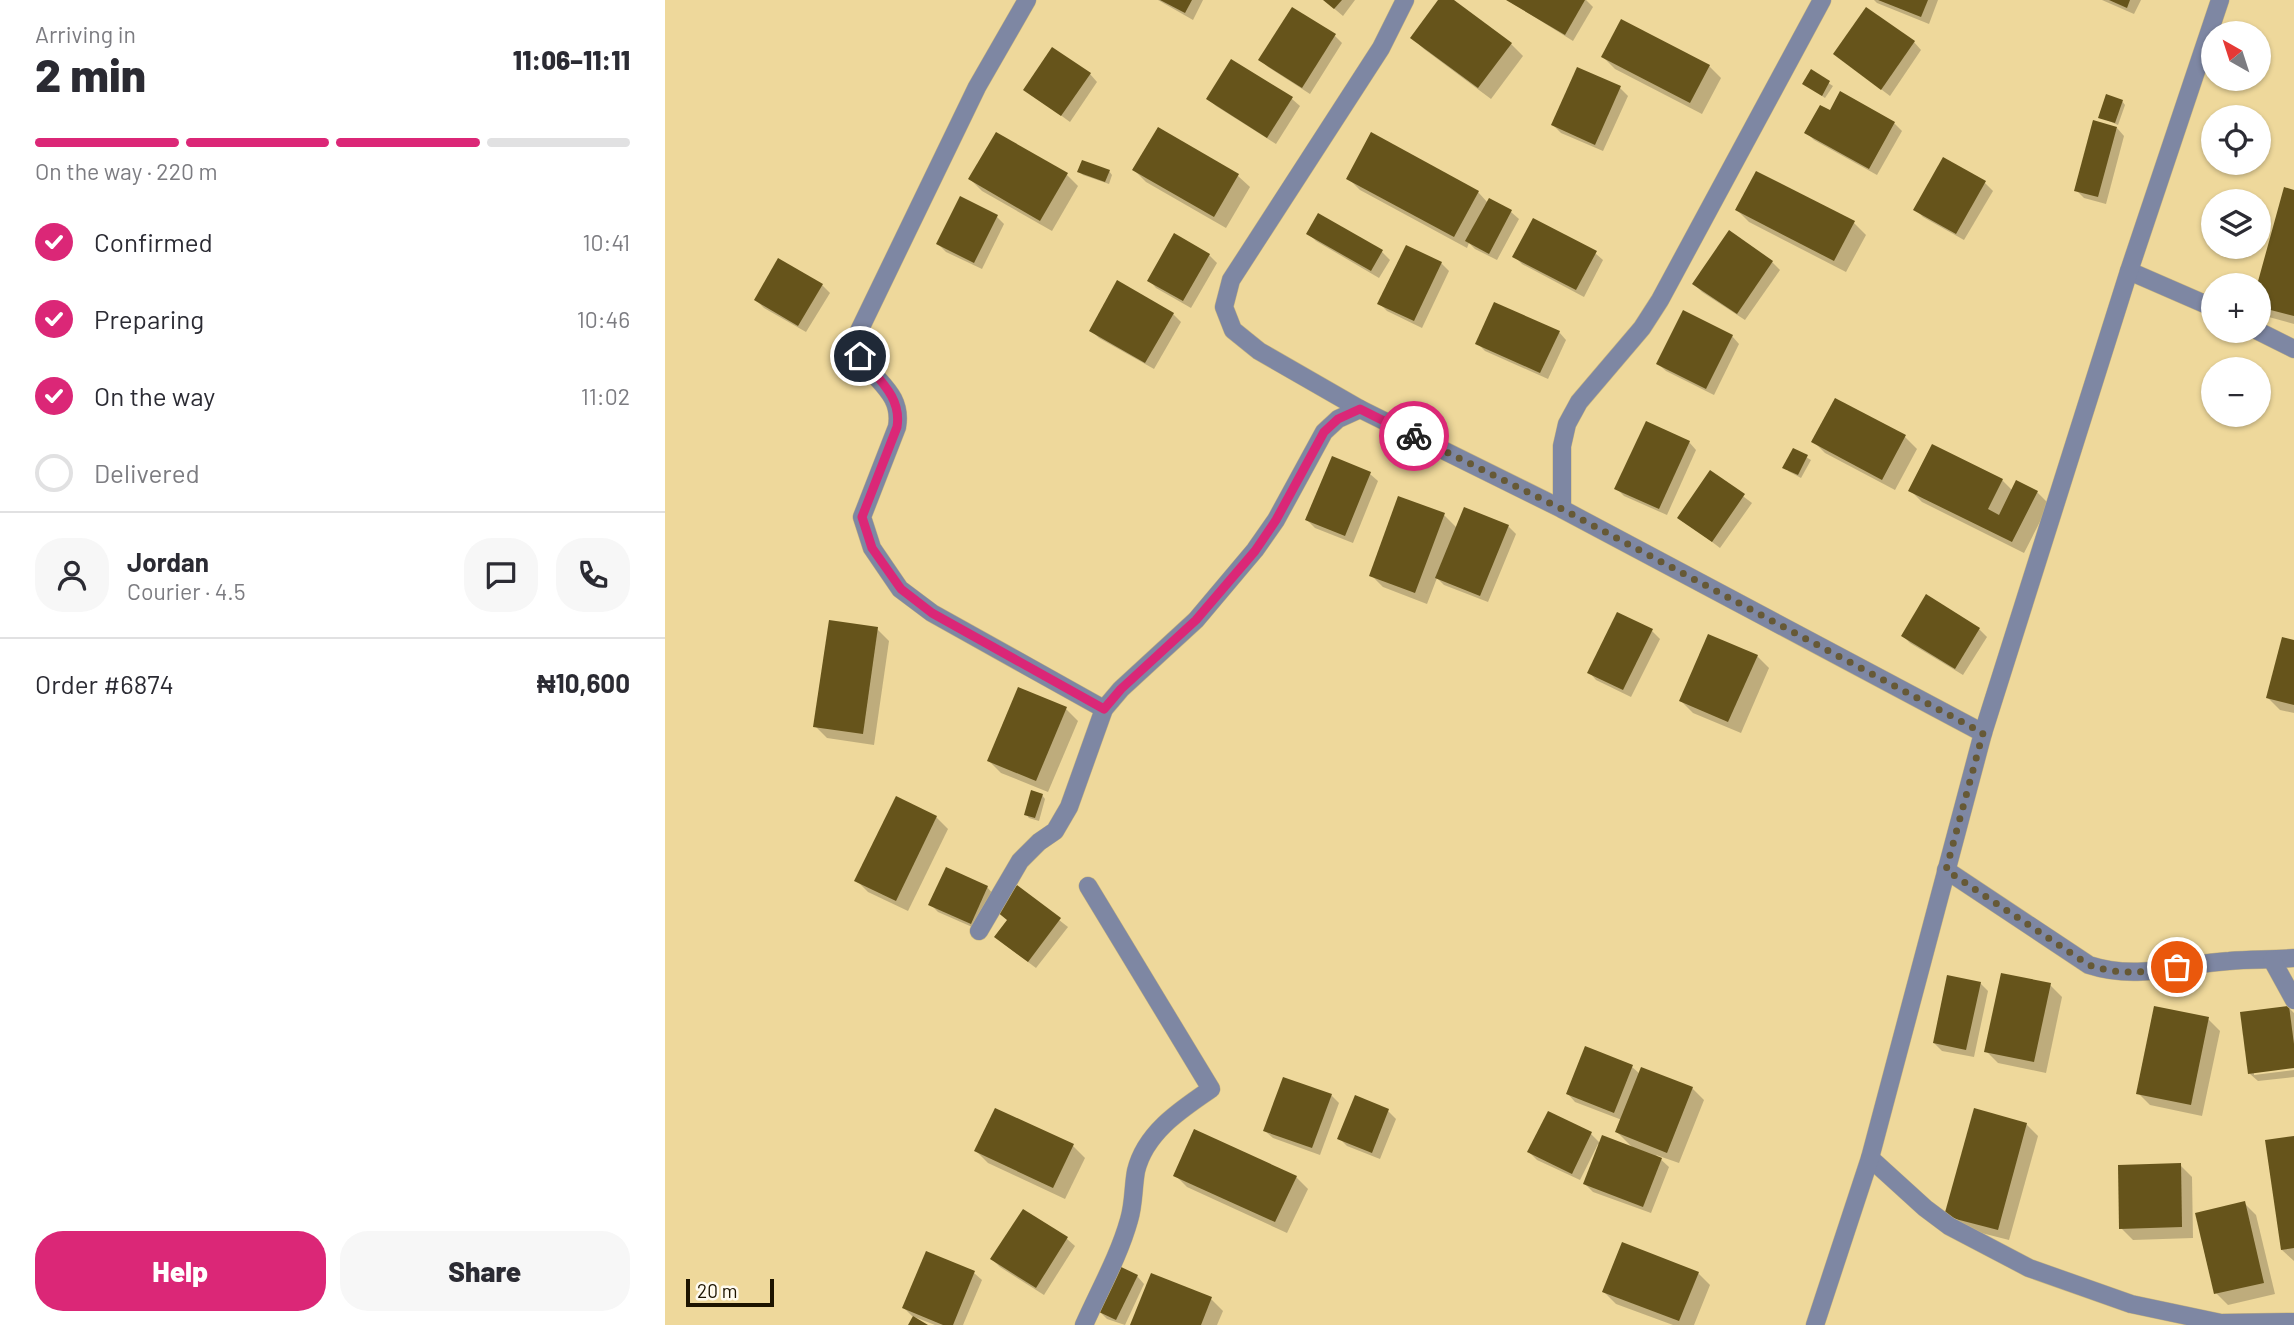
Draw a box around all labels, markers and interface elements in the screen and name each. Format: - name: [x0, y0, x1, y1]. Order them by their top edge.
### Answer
- text: Arriving in: [35, 20, 136, 48]
- north arrow: [2201, 21, 2271, 91]
- map controls: [2201, 21, 2271, 427]
- text: 11:06–11:11: [513, 44, 630, 75]
- text: 2 min: [35, 46, 146, 101]
- button: locate: [2201, 105, 2271, 175]
- text: On the way · 220 m: [35, 157, 218, 185]
- button: layers: [2201, 189, 2271, 259]
- icon: check: [35, 223, 73, 261]
- text: Confirmed: [94, 226, 213, 257]
- text: 10:41: [583, 228, 630, 256]
- button: +: [2201, 273, 2271, 343]
- icon: check: [35, 300, 73, 338]
- text: Preparing: [94, 303, 204, 334]
- text: 10:46: [577, 305, 630, 333]
- pin: [830, 326, 890, 386]
- icon: home: [841, 337, 879, 375]
- button: −: [2201, 357, 2271, 427]
- icon: check: [35, 377, 73, 415]
- text: On the way: [94, 380, 215, 411]
- text: 11:02: [581, 382, 630, 410]
- courier: [1379, 401, 1449, 471]
- icon: bike: [1395, 417, 1433, 455]
- text: Delivered: [94, 457, 200, 488]
- button: person: [35, 538, 109, 612]
- button: chat: [464, 538, 538, 612]
- button: phone: [556, 538, 630, 612]
- text: Jordan: [127, 546, 209, 577]
- text: Courier · 4.5: [127, 577, 246, 605]
- text: ₦10,600: [537, 667, 630, 698]
- text: Order #6874: [35, 668, 174, 699]
- pin: [2147, 937, 2207, 997]
- icon: bag: [2158, 948, 2196, 986]
- button: Help: [35, 1231, 326, 1311]
- button: Share: [340, 1231, 630, 1311]
- scale bar: [686, 1276, 773, 1308]
- text: 20 m: [697, 1279, 737, 1302]

